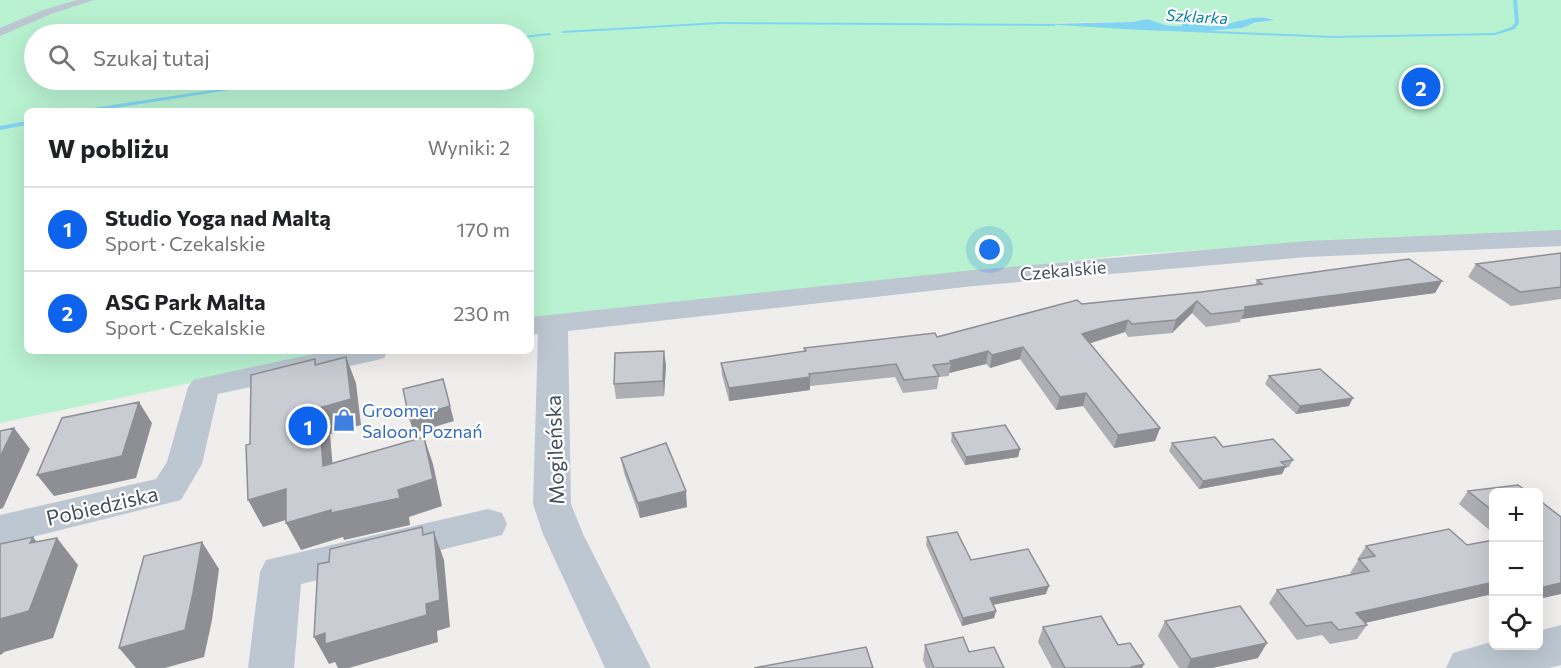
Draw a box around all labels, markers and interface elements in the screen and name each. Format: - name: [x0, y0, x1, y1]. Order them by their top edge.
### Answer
- water label: Szklarka: [1166, 5, 1228, 27]
- search box: [24, 24, 534, 90]
- icon: search: [45, 41, 78, 74]
- text: Szukaj tutaj: [93, 44, 210, 71]
- pin: 2: [1402, 64, 1440, 110]
- text: W pobliżu: [48, 132, 169, 163]
- text: Wyniki: 2: [428, 135, 510, 159]
- text: Studio Yoga nad Maltą: [105, 204, 331, 231]
- text: 1: [63, 217, 72, 241]
- text: 170 m: [457, 217, 510, 241]
- text: Sport · Czekalskie: [105, 231, 265, 255]
- your location: [975, 235, 1004, 264]
- street label: Czekalskie: [1019, 255, 1107, 285]
- text: ASG Park Malta: [105, 288, 266, 315]
- text: 2: [62, 301, 73, 325]
- text: 230 m: [453, 301, 510, 325]
- text: Sport · Czekalskie: [105, 315, 265, 339]
- street label: Mogileńska: [540, 395, 568, 505]
- place label: Groomer Saloon Poznań: [362, 399, 483, 442]
- pin: 1: [288, 404, 328, 448]
- shop icon: Groomer Saloon Poznań: [331, 407, 357, 433]
- street label: Pobiedziska: [44, 480, 160, 530]
- map controls: [1489, 488, 1543, 650]
- button: +: [1489, 488, 1543, 542]
- button: −: [1489, 542, 1543, 596]
- button: locate: [1489, 596, 1543, 650]

